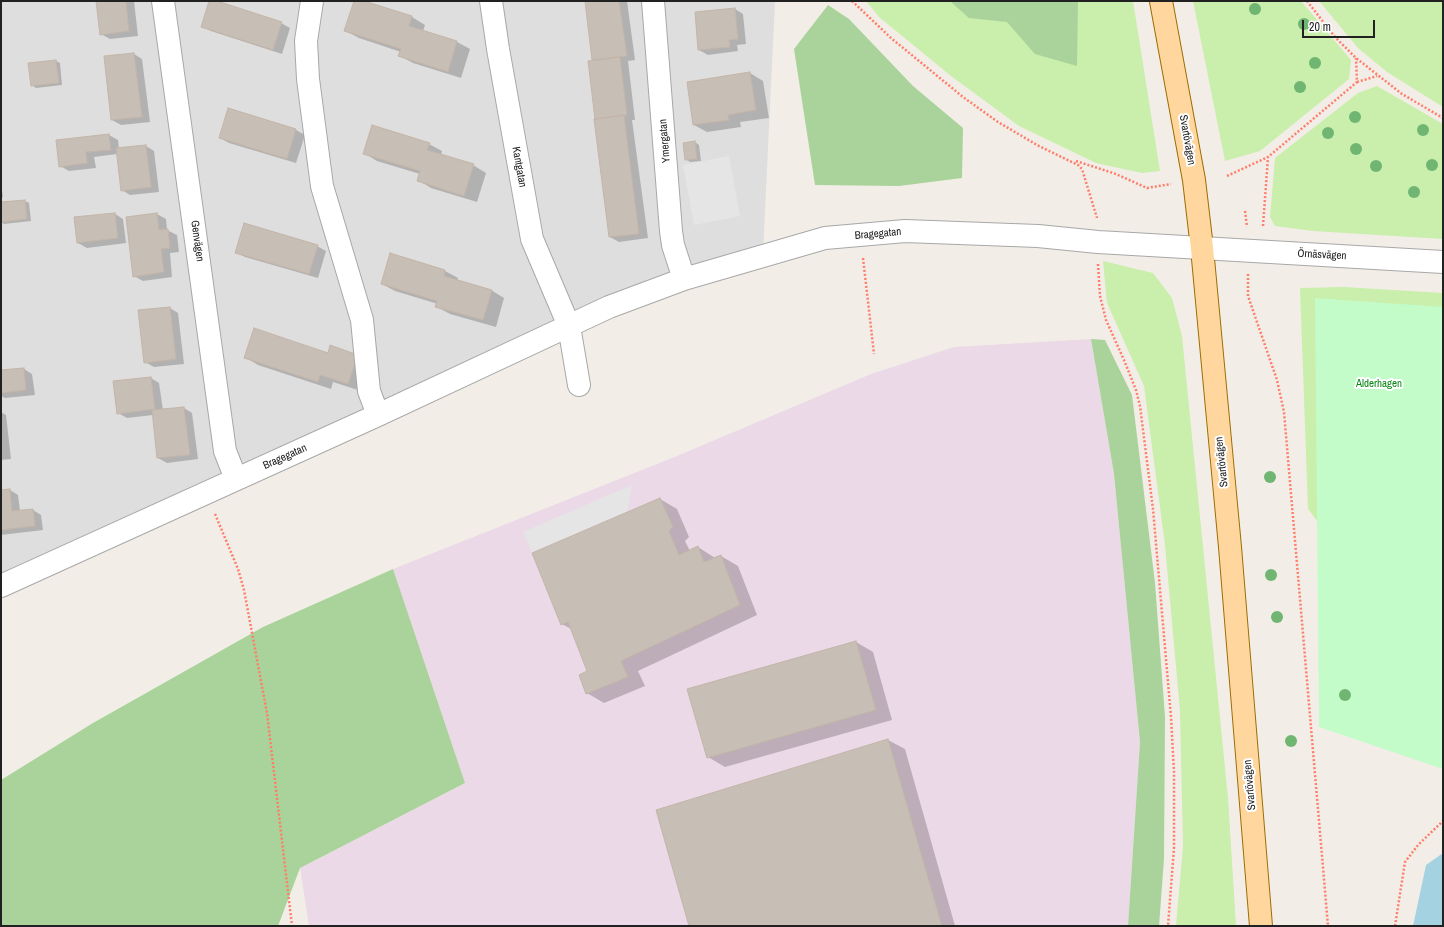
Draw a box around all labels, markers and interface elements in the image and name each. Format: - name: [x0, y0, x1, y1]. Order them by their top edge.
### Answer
- scale bar: [1304, 12, 1377, 38]
- text: 20 m: [1309, 19, 1331, 35]
- street label: Svartövägen: [1176, 114, 1198, 166]
- street label: Ymergatan: [657, 118, 673, 164]
- street label: Kantgatan: [509, 146, 529, 188]
- street label: Genvägen: [188, 219, 206, 263]
- street label: Bragegatan: [854, 225, 902, 243]
- street label: Örnäsvägen: [1297, 247, 1347, 263]
- park label: Alderhagen: [1356, 377, 1402, 391]
- street label: Svartövägen: [1213, 436, 1231, 488]
- street label: Bragegatan: [261, 441, 309, 473]
- street label: Svartövägen: [1241, 759, 1259, 811]

